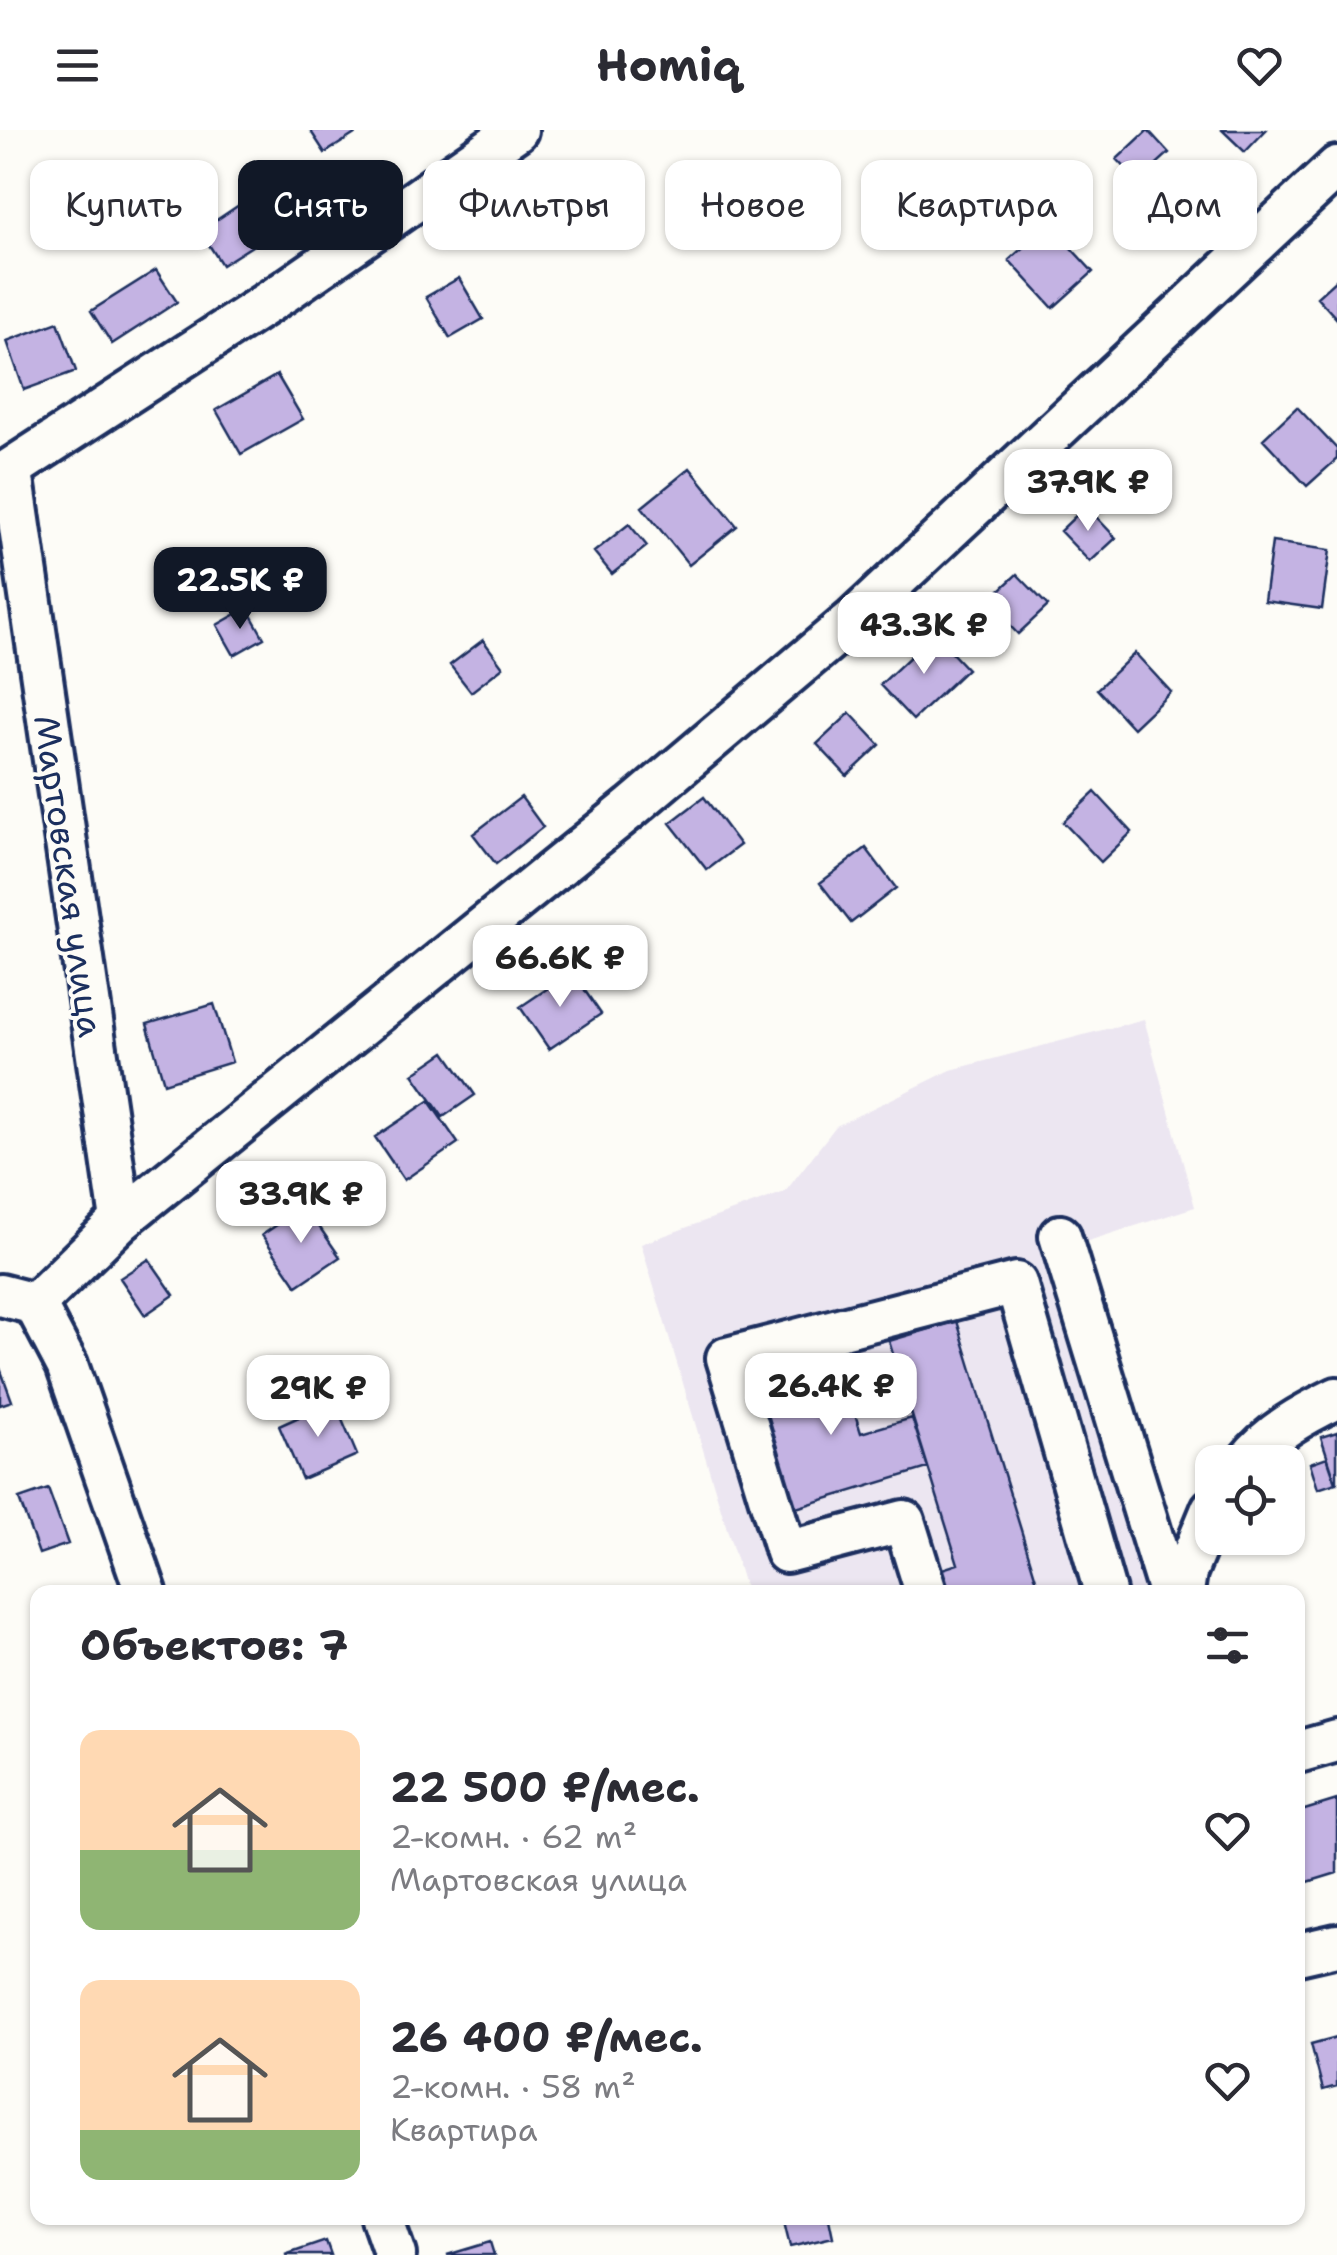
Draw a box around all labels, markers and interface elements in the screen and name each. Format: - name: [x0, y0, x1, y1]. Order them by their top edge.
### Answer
- text: Homiq: [596, 35, 741, 95]
- icon: menu: [50, 38, 105, 93]
- icon: heart: [1232, 38, 1287, 93]
- chip: Купить: [30, 160, 218, 250]
- chip: Снять: [238, 160, 403, 250]
- chip: Фильтры: [423, 160, 645, 250]
- chip: Новое: [665, 160, 841, 250]
- chip: Квартира: [861, 160, 1093, 250]
- chip: Дом: [1113, 160, 1257, 250]
- pin: 37.9K ₽: [996, 449, 1180, 534]
- text: 37.9K ₽: [1026, 460, 1150, 503]
- pin: 22.5K ₽: [148, 547, 332, 632]
- text: 22.5K ₽: [176, 558, 304, 601]
- pin: 43.3K ₽: [832, 592, 1016, 677]
- text: 43.3K ₽: [860, 603, 988, 646]
- street label: Мартовская улица: [23, 712, 115, 1040]
- pin: 66.6K ₽: [468, 925, 652, 1010]
- text: 66.6K ₽: [495, 936, 625, 979]
- pin: 33.9K ₽: [209, 1161, 393, 1246]
- text: 33.9K ₽: [238, 1172, 364, 1215]
- pin: 26.4K ₽: [739, 1353, 923, 1438]
- pin: 29K ₽: [248, 1355, 388, 1440]
- text: 26.4K ₽: [767, 1364, 895, 1407]
- text: 29K ₽: [269, 1366, 367, 1409]
- map controls: [1195, 1445, 1305, 1555]
- button: locate: [1195, 1445, 1305, 1555]
- text: Объектов: 7: [80, 1617, 348, 1673]
- icon: filters: [1200, 1618, 1255, 1673]
- text: 22 500 ₽/мес.: [390, 1759, 700, 1815]
- icon: home: [160, 1770, 280, 1890]
- icon: heart: [1200, 1803, 1255, 1858]
- text: 2-комн. · 62 m²: [390, 1815, 637, 1858]
- text: Мартовская улица: [390, 1858, 687, 1901]
- text: 26 400 ₽/мес.: [390, 2009, 703, 2065]
- icon: home: [160, 2020, 280, 2140]
- icon: heart: [1200, 2053, 1255, 2108]
- text: 2-комн. · 58 m²: [390, 2065, 636, 2108]
- text: Квартира: [390, 2108, 538, 2151]

